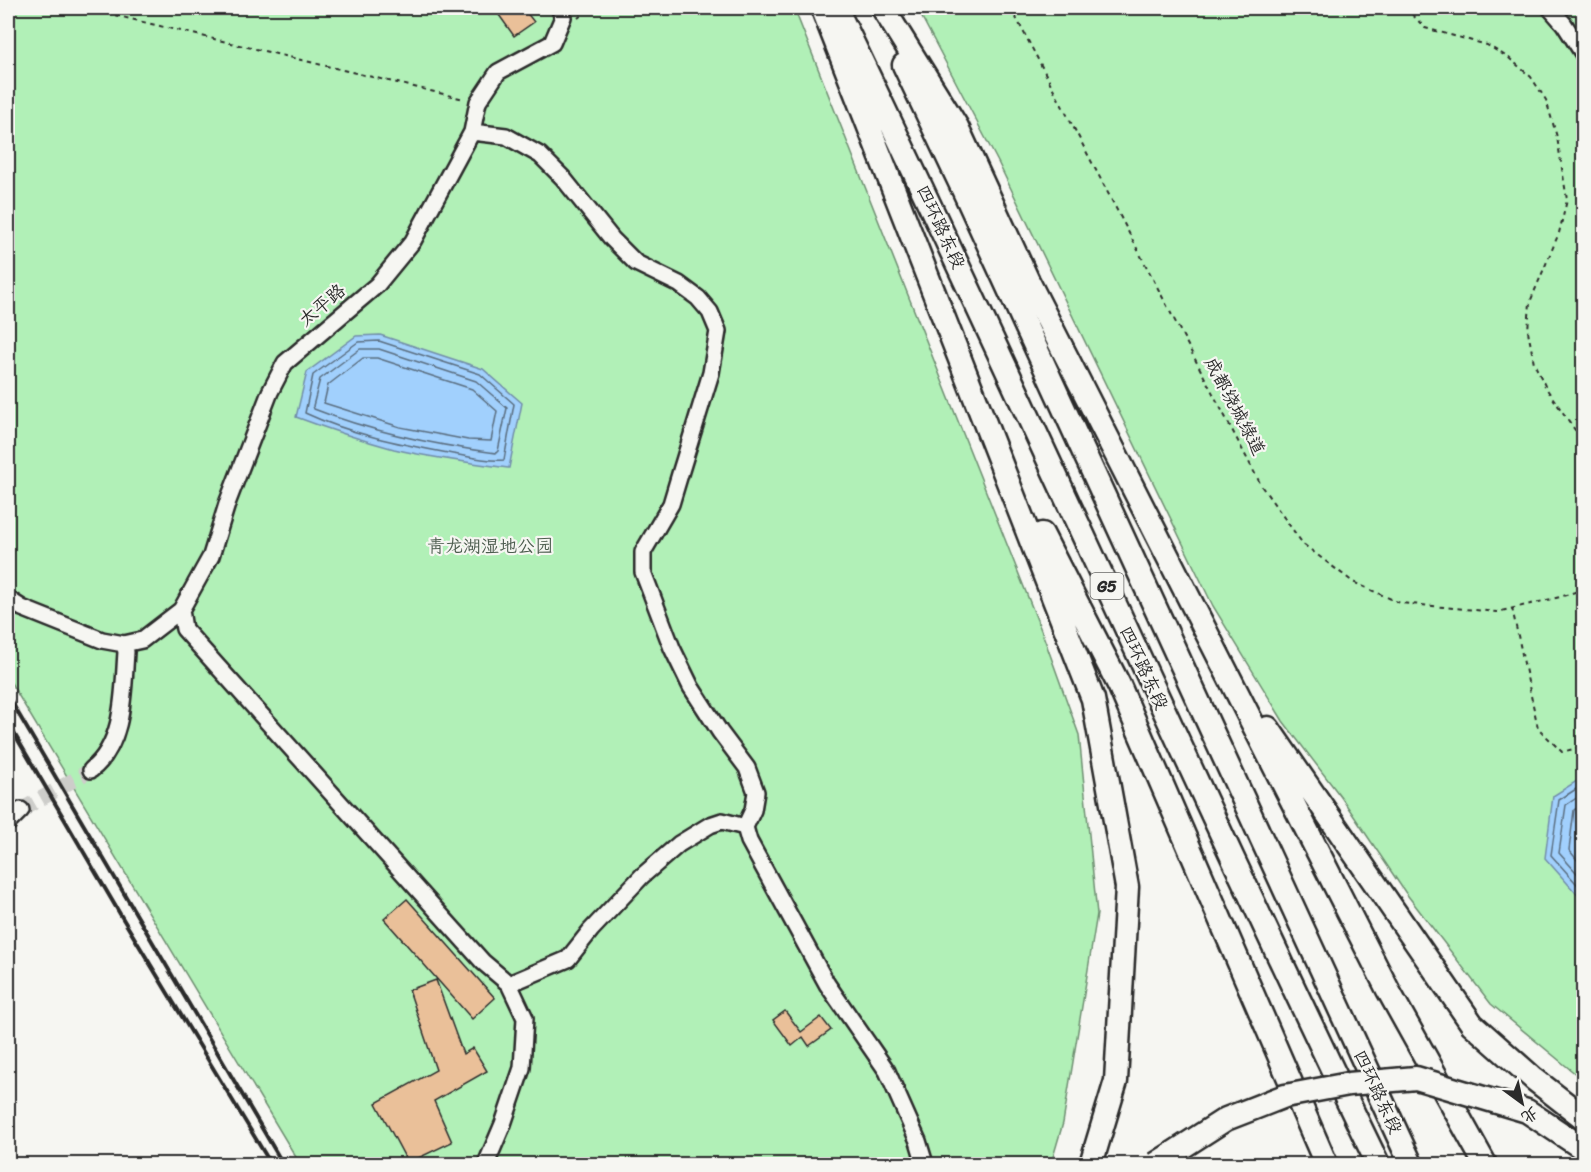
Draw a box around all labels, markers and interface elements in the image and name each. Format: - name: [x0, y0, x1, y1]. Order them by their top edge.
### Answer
- street label: 四环路东段: [907, 179, 975, 275]
- street label: 太平路: [291, 275, 353, 335]
- street label: 成都绕城绿道: [1196, 351, 1274, 461]
- park label: 青龙湖湿地公园: [427, 530, 553, 562]
- road number: G5: [1090, 573, 1124, 599]
- street label: 四环路东段: [1110, 620, 1178, 716]
- street label: 四环路东段: [1344, 1044, 1412, 1140]
- north arrow: [1492, 1073, 1552, 1133]
- text: 北: [1515, 1099, 1545, 1132]

